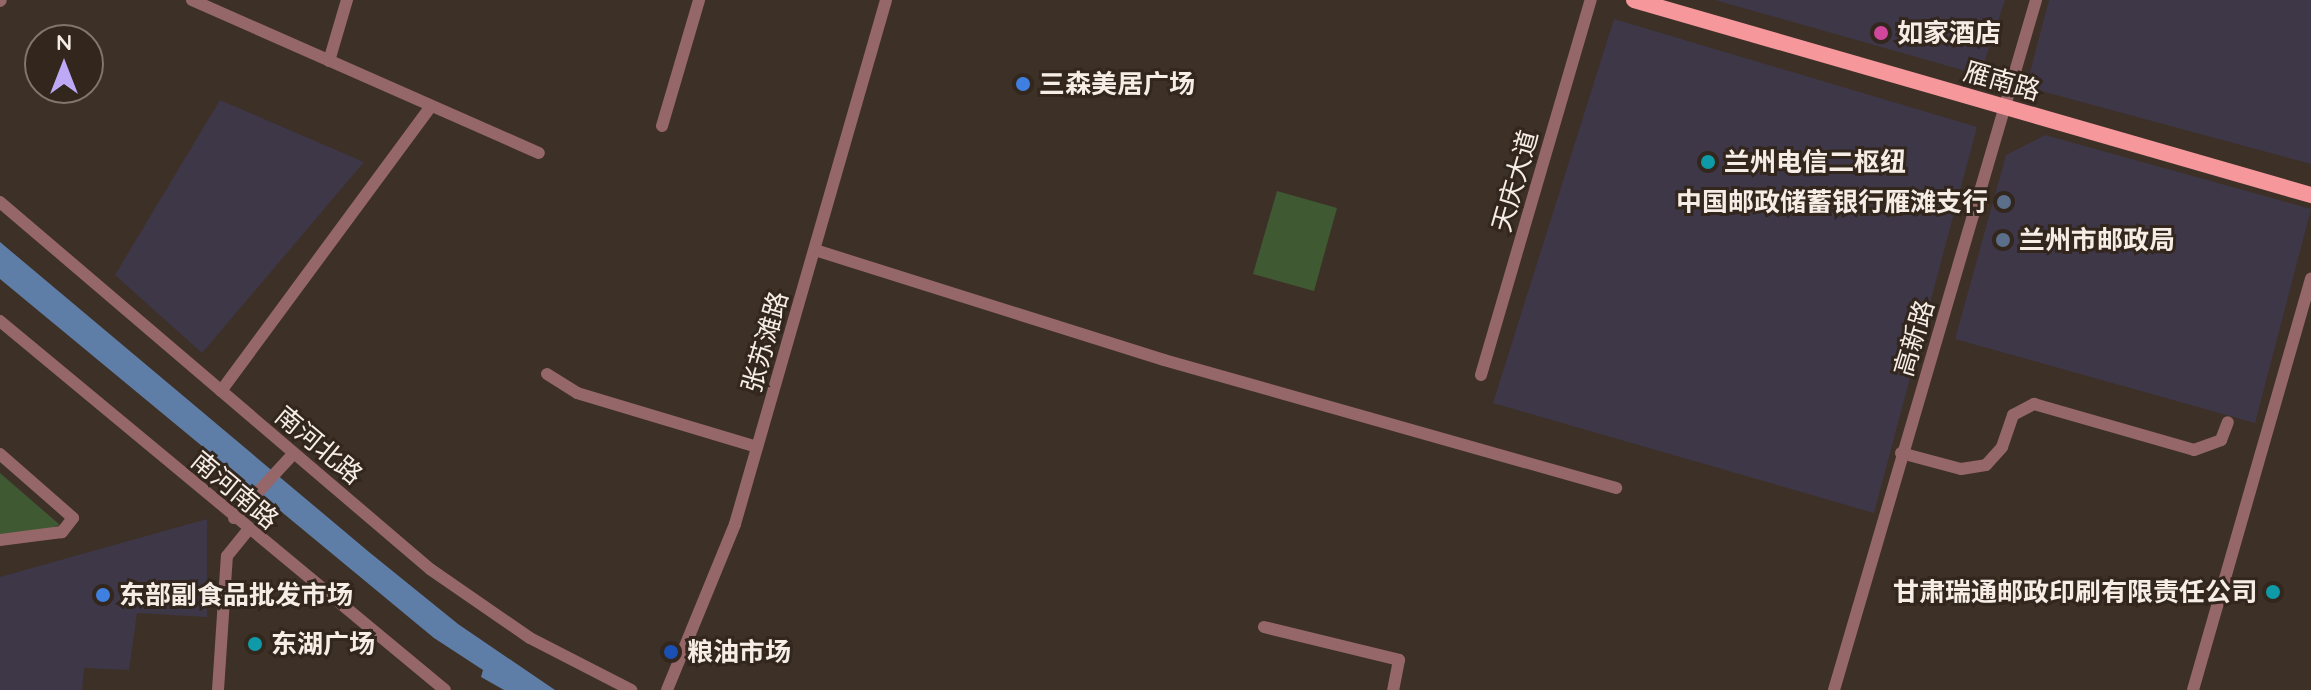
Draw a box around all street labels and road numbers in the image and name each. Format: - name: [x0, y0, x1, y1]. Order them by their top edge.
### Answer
- street label: 雁南路: [1960, 55, 2044, 107]
- street label: 天庆大道: [1486, 127, 1544, 235]
- street label: 张苏滩路: [736, 288, 794, 396]
- street label: 高新路: [1888, 296, 1940, 380]
- street label: 南河北路: [269, 400, 369, 490]
- street label: 南河南路: [185, 445, 285, 535]

